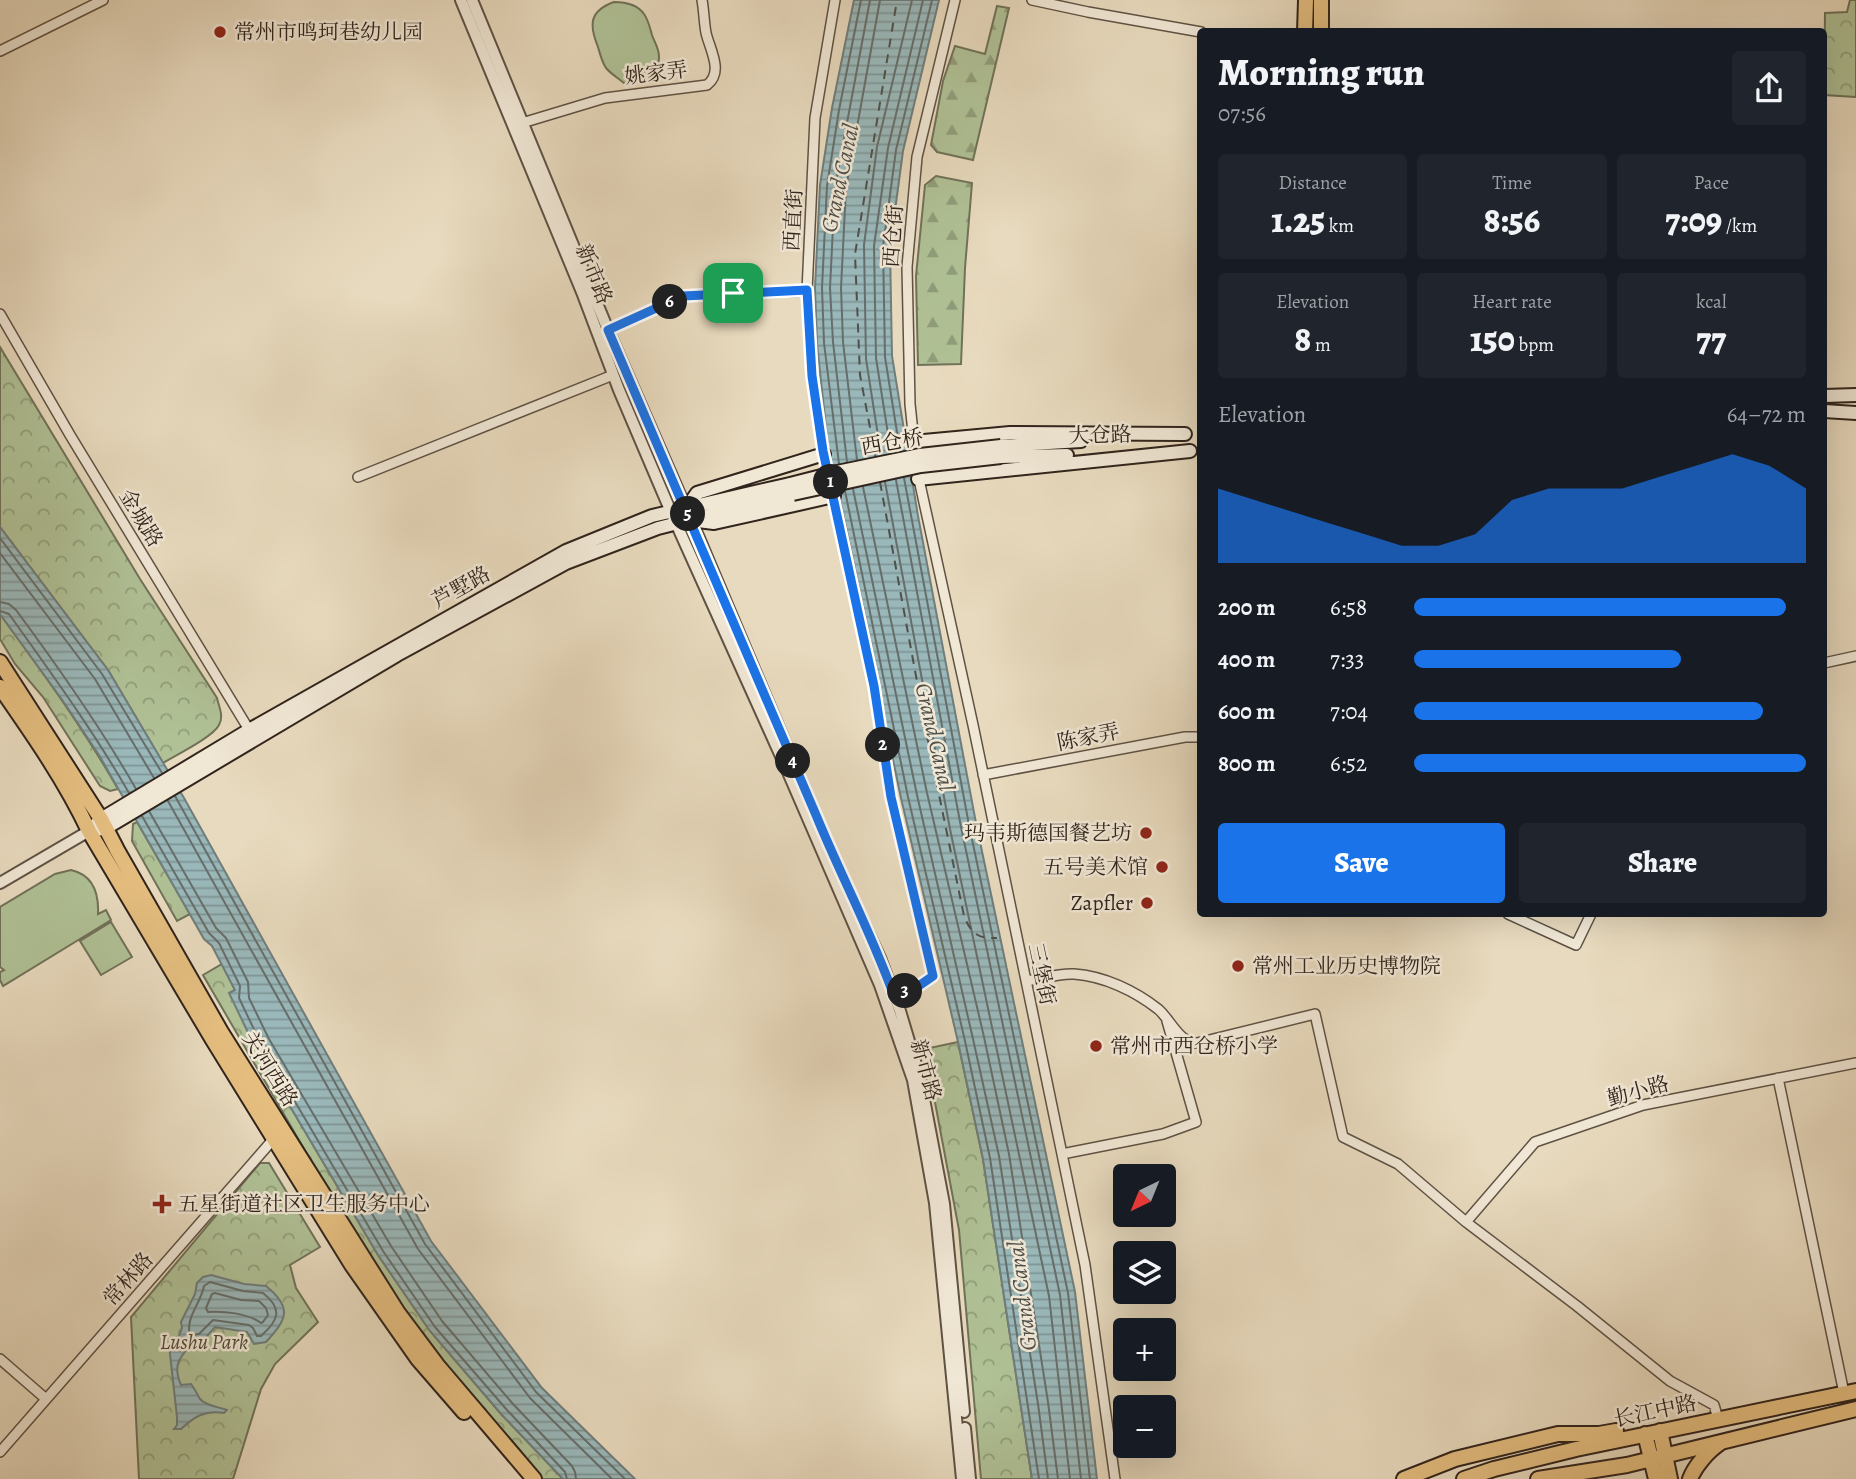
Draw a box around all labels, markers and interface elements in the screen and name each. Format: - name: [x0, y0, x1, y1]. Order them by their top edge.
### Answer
- place label: 常州市鸣珂巷幼儿园: [234, 18, 423, 46]
- marker: 常州市鸣珂巷幼儿园: [212, 24, 228, 40]
- text: Morning run: [1218, 46, 1425, 98]
- button: share: [1732, 51, 1806, 125]
- street label: 姚家弄: [623, 55, 689, 91]
- text: 07:56: [1218, 98, 1266, 129]
- water label: Grand Canal: [813, 121, 867, 235]
- text: Distance: [1279, 170, 1347, 196]
- text: Time: [1492, 170, 1532, 196]
- text: Pace: [1694, 170, 1729, 196]
- street label: 西直街: [777, 188, 809, 252]
- text: 1.25: [1271, 196, 1325, 244]
- text: 8:56: [1484, 196, 1540, 244]
- text: 7:09: [1665, 196, 1722, 244]
- street label: 西仓街: [877, 204, 909, 268]
- text: km: [1325, 213, 1354, 239]
- text: /km: [1722, 213, 1757, 239]
- street label: 新市路: [569, 240, 619, 308]
- pin: [703, 263, 763, 323]
- icon: arrive: [714, 274, 752, 312]
- pin: 6: [652, 284, 688, 320]
- text: 6: [665, 288, 674, 314]
- text: Elevation: [1276, 289, 1349, 315]
- text: Heart rate: [1472, 289, 1552, 315]
- text: kcal: [1696, 289, 1727, 315]
- text: 8: [1295, 315, 1311, 363]
- text: 150: [1470, 315, 1515, 363]
- text: 77: [1696, 315, 1726, 363]
- text: m: [1311, 332, 1331, 358]
- text: bpm: [1515, 332, 1554, 358]
- text: Elevation: [1218, 399, 1306, 430]
- text: 64–72 m: [1727, 399, 1806, 430]
- street label: 大仓路: [1068, 420, 1132, 450]
- street label: 西仓桥: [859, 423, 925, 461]
- pin: 1: [814, 464, 848, 500]
- text: 1: [827, 468, 834, 494]
- street label: 金城路: [113, 484, 169, 552]
- pin: 5: [670, 496, 706, 532]
- text: 5: [683, 500, 692, 526]
- street label: 芦墅路: [427, 559, 495, 615]
- text: 200 m: [1218, 592, 1276, 623]
- text: 6:58: [1330, 592, 1367, 623]
- text: 400 m: [1218, 644, 1275, 675]
- text: 7:33: [1330, 644, 1364, 675]
- water label: Grand Canal: [907, 680, 963, 794]
- text: 600 m: [1218, 696, 1275, 727]
- text: 7:04: [1330, 696, 1368, 727]
- street label: 陈家弄: [1054, 717, 1122, 757]
- pin: 2: [866, 728, 900, 762]
- text: 2: [878, 731, 887, 757]
- pin: 4: [776, 744, 810, 778]
- text: 4: [788, 747, 797, 773]
- text: 800 m: [1218, 748, 1275, 779]
- text: 6:52: [1330, 748, 1367, 779]
- place label: 玛韦斯德国餐艺坊: [964, 819, 1132, 847]
- button: Save: [1218, 823, 1505, 903]
- button: Share: [1519, 823, 1806, 903]
- marker: 玛韦斯德国餐艺坊: [1138, 825, 1154, 841]
- place label: 五号美术馆: [1043, 853, 1148, 881]
- marker: 五号美术馆: [1154, 859, 1170, 875]
- place label: Zapfler: [1071, 889, 1133, 917]
- marker: Zapfler: [1139, 895, 1155, 911]
- street label: 三堡街: [1022, 940, 1062, 1008]
- place label: 常州工业历史博物院: [1252, 952, 1441, 980]
- marker: 常州工业历史博物院: [1230, 958, 1246, 974]
- pin: 3: [888, 974, 922, 1009]
- text: 3: [900, 977, 909, 1003]
- street label: 关河西路: [236, 1026, 304, 1112]
- place label: 常州市西仓桥小学: [1110, 1032, 1278, 1060]
- street label: 新市路: [904, 1036, 948, 1104]
- marker: 常州市西仓桥小学: [1088, 1038, 1104, 1054]
- street label: 勤小路: [1604, 1069, 1672, 1113]
- north arrow: [1113, 1164, 1176, 1227]
- map controls: [1113, 1164, 1176, 1458]
- place label: 五星街道社区卫生服务中心: [178, 1190, 430, 1218]
- marker: 五星街道社区卫生服务中心: [152, 1194, 172, 1214]
- water label: Grand Canal: [1000, 1239, 1044, 1353]
- button: layers: [1113, 1241, 1176, 1304]
- street label: 常林路: [97, 1246, 159, 1312]
- button: +: [1113, 1318, 1176, 1381]
- park label: Lushu Park: [160, 1328, 248, 1356]
- street label: 长江中路: [1611, 1389, 1699, 1433]
- button: −: [1113, 1395, 1176, 1458]

